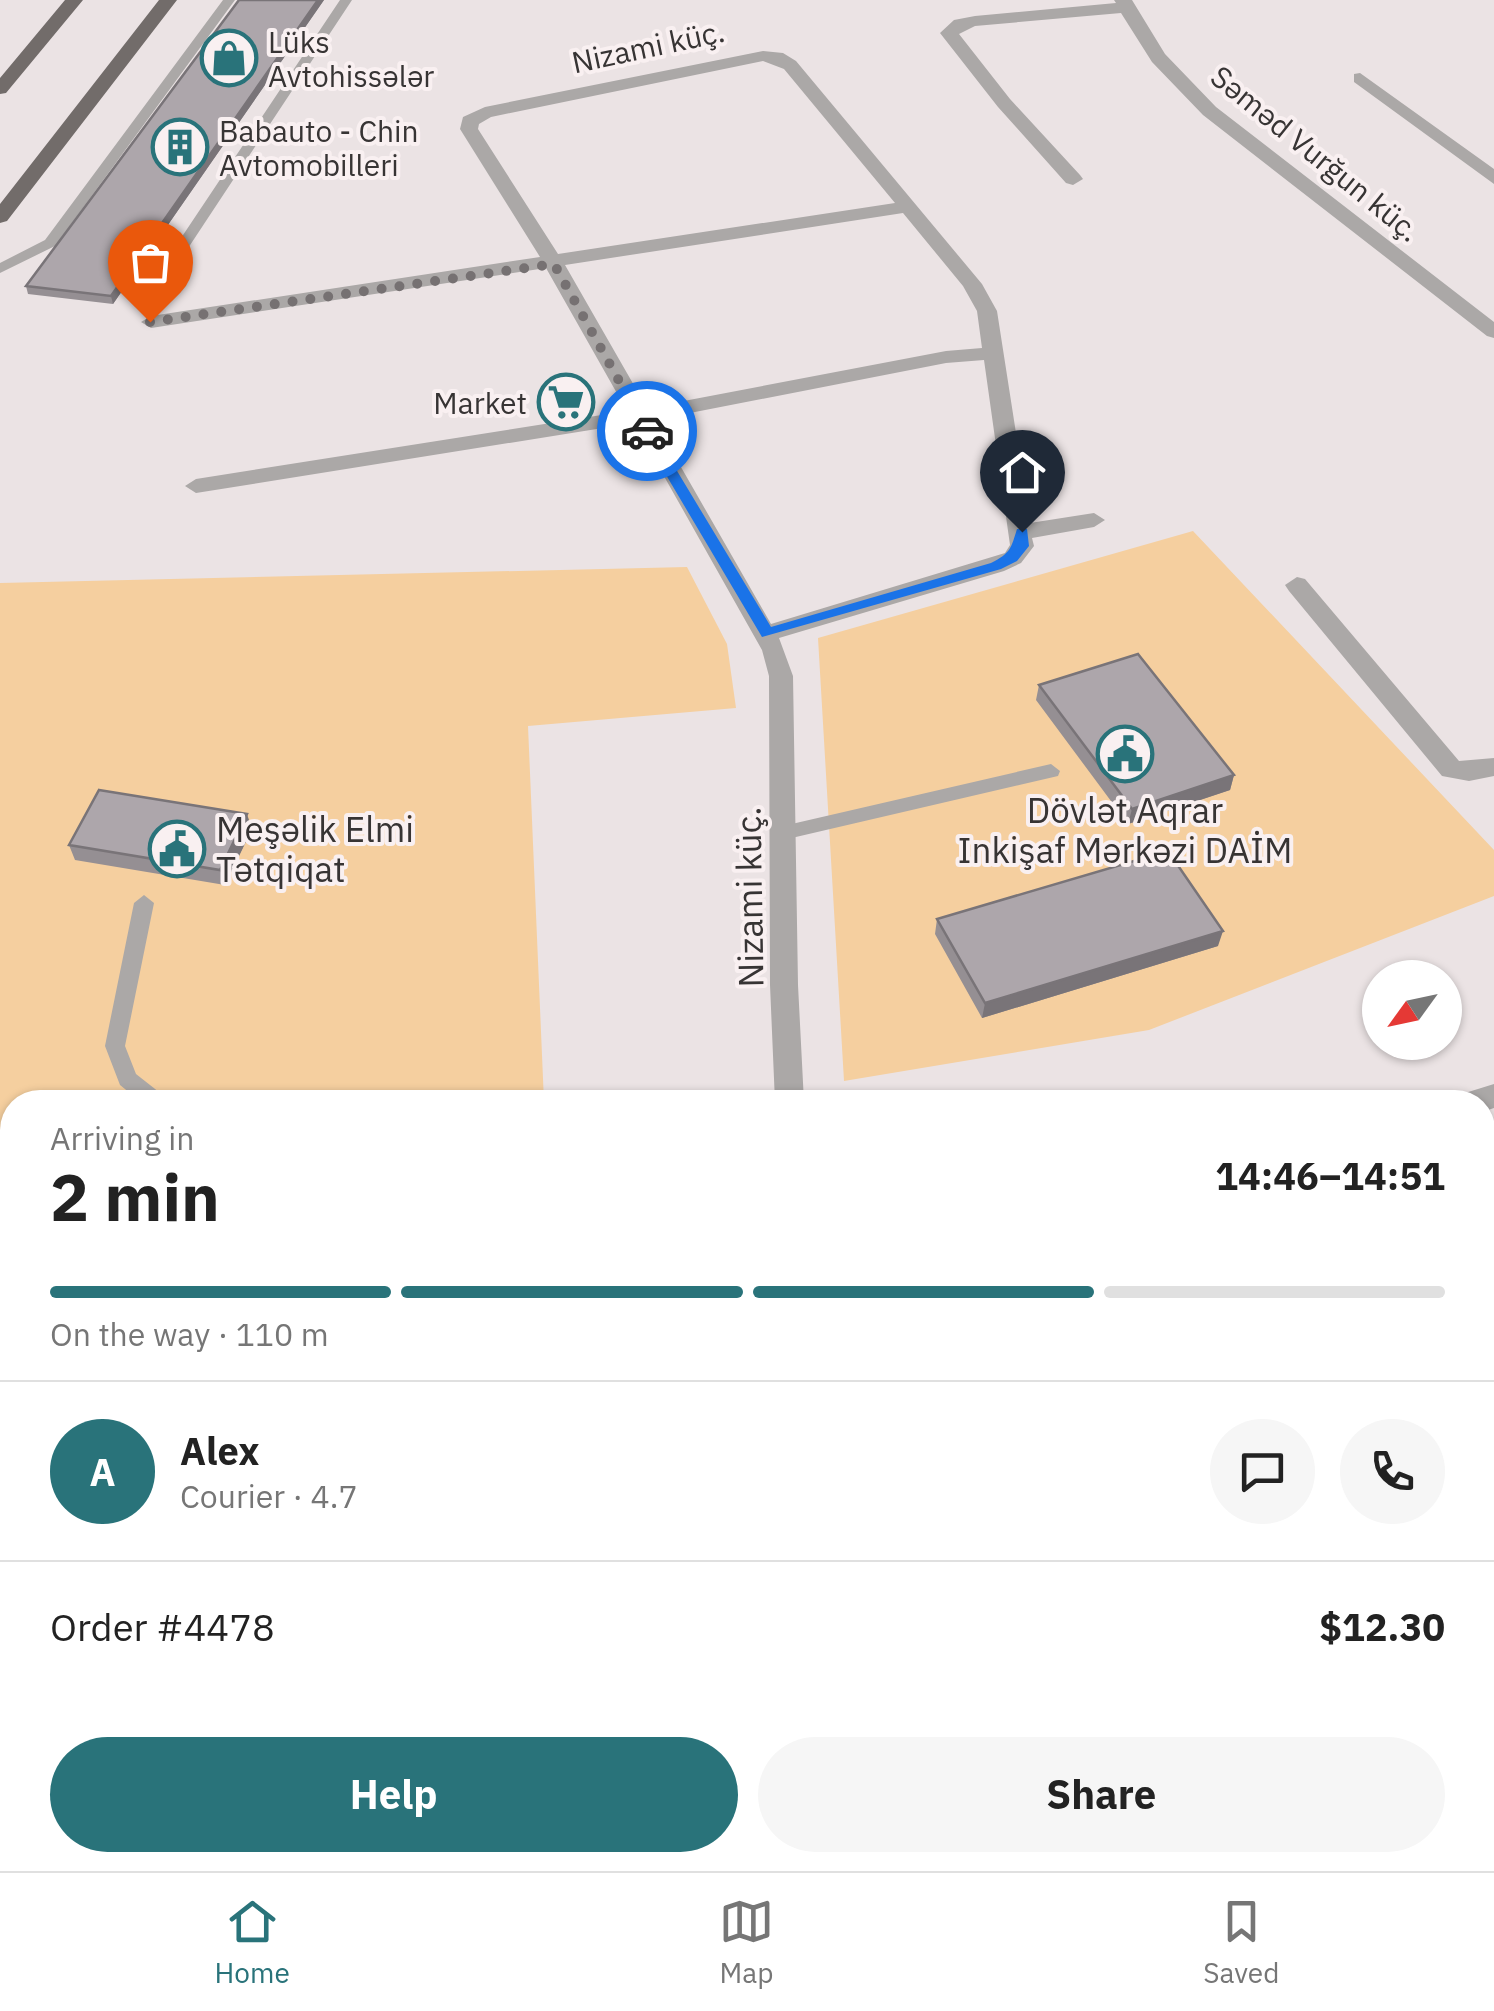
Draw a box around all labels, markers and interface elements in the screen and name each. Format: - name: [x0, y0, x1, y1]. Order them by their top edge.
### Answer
- street label: Nizami küç.: [568, 11, 728, 81]
- place label: Lüks Avtohissələr: [268, 22, 434, 95]
- shop icon: Lüks Avtohissələr: [199, 28, 259, 88]
- street label: Səməd Vurğun küç.: [1203, 56, 1429, 250]
- place label: Babauto - Chin Avtomobilleri: [219, 111, 419, 184]
- building icon: Babauto - Chin Avtomobilleri: [150, 117, 210, 177]
- pin: [108, 220, 193, 323]
- icon: bag: [123, 235, 178, 290]
- supermarket icon: Market: [536, 372, 596, 432]
- courier: [597, 381, 697, 481]
- place label: Market: [433, 383, 527, 422]
- icon: car: [620, 404, 675, 459]
- pin: [980, 430, 1065, 533]
- icon: home: [995, 445, 1050, 500]
- public building icon: Dövlət Aqrar Inkişaf Mərkəzi DAİM: [1095, 724, 1155, 784]
- place label: Dövlət Aqrar Inkişaf Mərkəzi DAİM: [958, 787, 1292, 873]
- place label: Meşəlik Elmi Tətqiqat: [216, 806, 414, 892]
- street label: Nizami küç.: [724, 806, 774, 988]
- public building icon: Meşəlik Elmi Tətqiqat: [147, 819, 207, 879]
- north arrow: [1362, 960, 1462, 1060]
- map controls: [1362, 960, 1462, 1060]
- text: Arriving in: [50, 1117, 195, 1159]
- text: 14:46–14:51: [1215, 1151, 1445, 1200]
- text: 2 min: [50, 1154, 220, 1239]
- text: On the way · 110 m: [50, 1313, 329, 1355]
- button: chat: [1210, 1419, 1315, 1524]
- button: phone: [1340, 1419, 1445, 1524]
- text: Alex: [180, 1426, 260, 1475]
- text: A: [89, 1447, 116, 1496]
- text: Courier · 4.7: [180, 1475, 358, 1517]
- text: Order #4478: [50, 1602, 275, 1651]
- text: $12.30: [1319, 1602, 1445, 1651]
- button: Help: [50, 1737, 738, 1852]
- button: Share: [758, 1737, 1445, 1852]
- tab: Home: [215, 1894, 290, 1991]
- tab: Map: [719, 1894, 774, 1991]
- tab: Saved: [1203, 1894, 1279, 1991]

